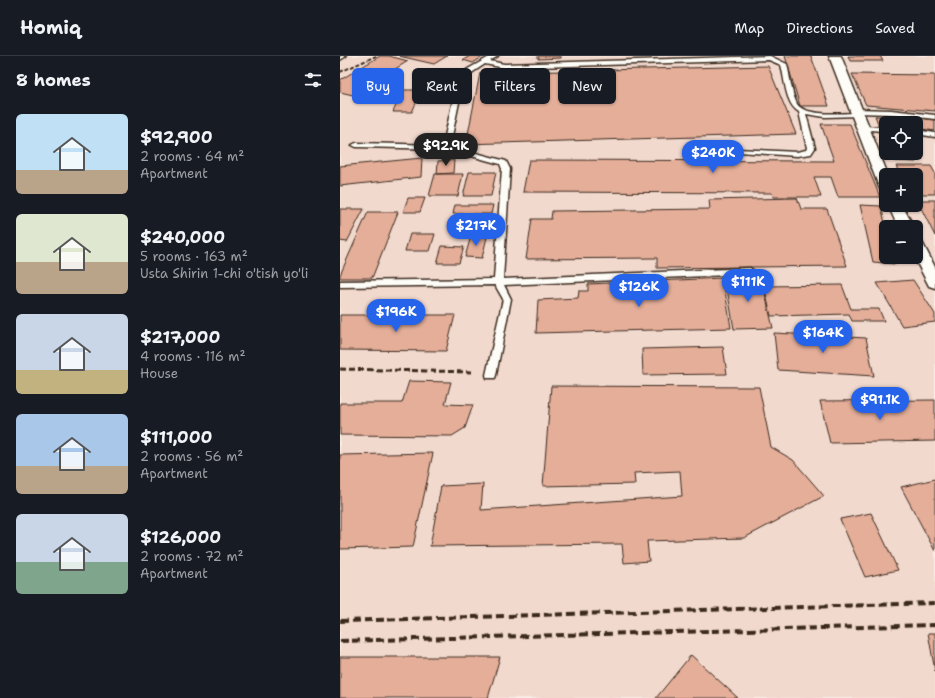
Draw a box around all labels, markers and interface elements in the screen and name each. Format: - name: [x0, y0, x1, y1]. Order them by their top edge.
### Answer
- text: Homiq: [20, 15, 81, 40]
- text: Map: [735, 19, 765, 37]
- text: Directions: [787, 19, 853, 37]
- text: Saved: [875, 19, 915, 37]
- chip: Buy: [352, 68, 404, 104]
- chip: Rent: [412, 68, 472, 104]
- chip: Filters: [480, 68, 550, 104]
- chip: New: [558, 68, 616, 104]
- text: 8 homes: [16, 69, 91, 91]
- icon: filters: [302, 69, 324, 91]
- map controls: [879, 116, 923, 264]
- button: locate: [879, 116, 923, 160]
- text: $92,900: [140, 126, 213, 148]
- icon: home: [48, 130, 96, 178]
- pin: $92.9K: [413, 133, 479, 167]
- text: $92.9K: [423, 137, 469, 154]
- pin: $240K: [685, 140, 741, 174]
- text: $240K: [691, 144, 735, 161]
- text: 2 rooms · 64 m²: [140, 148, 244, 165]
- text: Apartment: [140, 165, 208, 182]
- button: +: [879, 168, 923, 212]
- pin: $217K: [448, 213, 504, 247]
- text: $217K: [456, 217, 496, 234]
- button: −: [879, 220, 923, 264]
- text: $240,000: [140, 226, 225, 248]
- icon: home: [48, 230, 96, 278]
- text: 5 rooms · 163 m²: [140, 248, 248, 265]
- text: Usta Shirin 1-chi o'tish yo'li: [140, 265, 308, 282]
- pin: $111K: [720, 269, 776, 303]
- text: $111K: [731, 273, 765, 290]
- pin: $126K: [611, 274, 667, 308]
- text: $126K: [619, 278, 659, 295]
- pin: $196K: [368, 299, 424, 333]
- text: $196K: [375, 303, 417, 320]
- pin: $164K: [795, 320, 851, 354]
- text: $164K: [802, 324, 844, 341]
- text: $217,000: [140, 326, 220, 348]
- icon: home: [48, 330, 96, 378]
- text: 4 rooms · 116 m²: [140, 348, 246, 365]
- text: House: [140, 365, 178, 382]
- pin: $91.1K: [847, 387, 913, 421]
- text: $91.1K: [860, 391, 900, 408]
- text: $111,000: [140, 426, 213, 448]
- icon: home: [48, 430, 96, 478]
- text: 2 rooms · 56 m²: [140, 448, 243, 465]
- text: Apartment: [140, 465, 208, 482]
- text: $126,000: [140, 526, 221, 548]
- icon: home: [48, 530, 96, 578]
- text: 2 rooms · 72 m²: [140, 548, 244, 565]
- text: Apartment: [140, 565, 208, 582]

